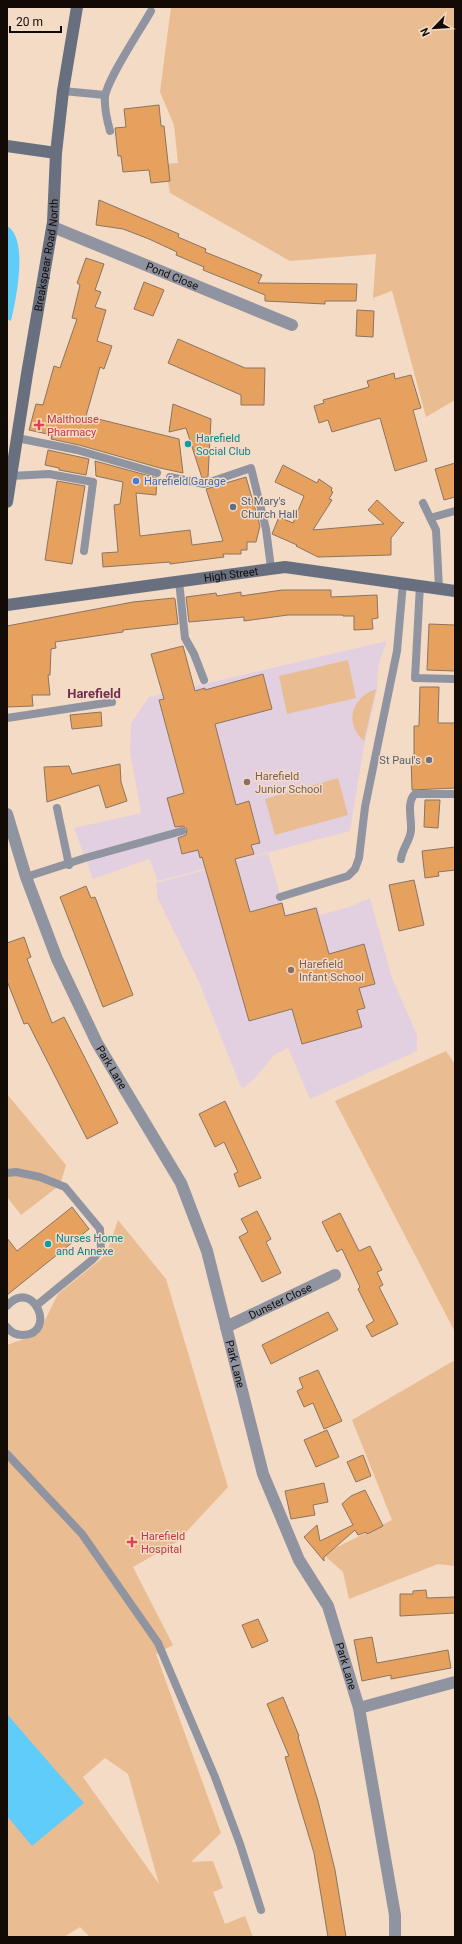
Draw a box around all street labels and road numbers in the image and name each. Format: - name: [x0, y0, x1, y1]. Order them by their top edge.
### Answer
- street label: Breakspear Road North: [32, 199, 61, 313]
- street label: Pond Close: [144, 260, 201, 293]
- street label: High Street: [203, 565, 259, 585]
- street label: Park Lane: [93, 1043, 129, 1092]
- street label: Dunster Close: [247, 1281, 314, 1322]
- street label: Park Lane: [223, 1339, 247, 1389]
- street label: Park Lane: [333, 1641, 359, 1692]

